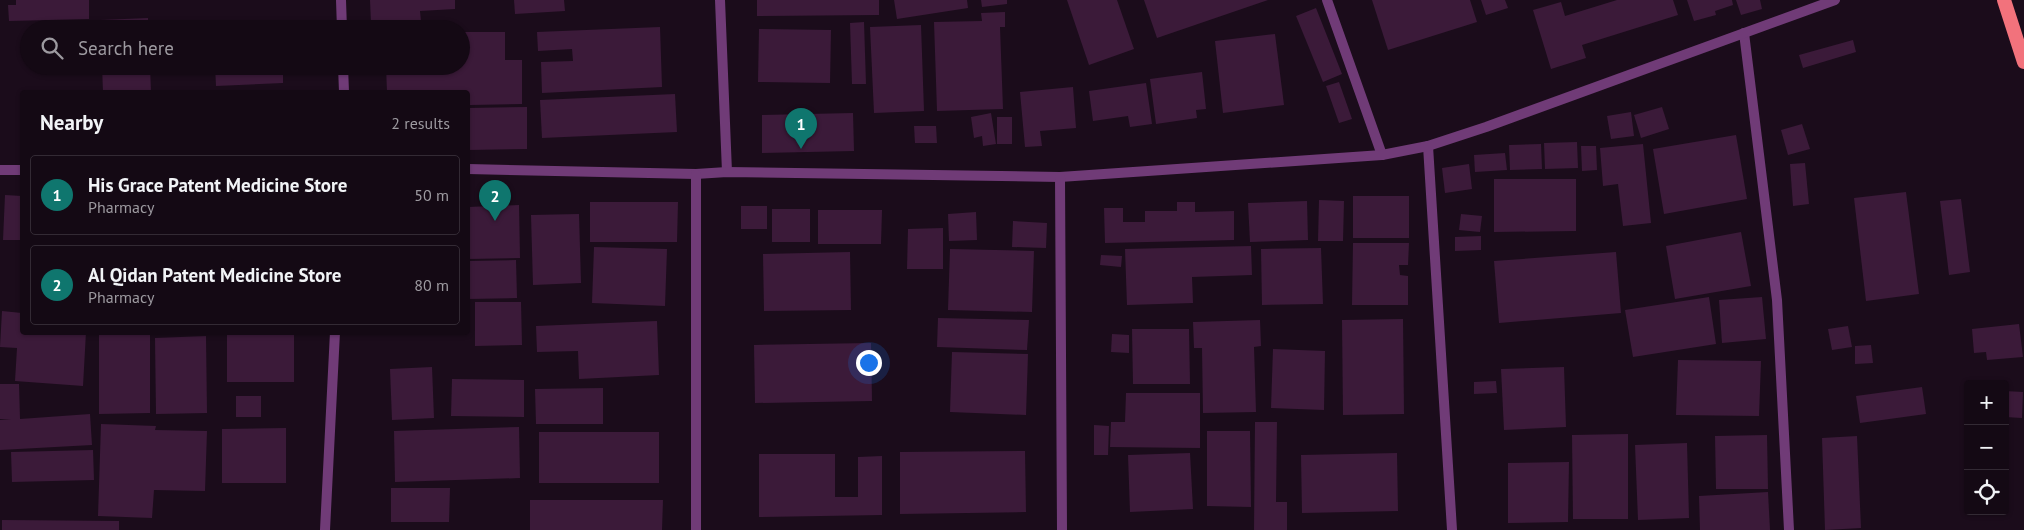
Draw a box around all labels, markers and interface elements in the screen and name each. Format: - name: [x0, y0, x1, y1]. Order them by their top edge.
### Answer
- search box: [20, 20, 470, 75]
- icon: search: [38, 34, 66, 62]
- text: Search here: [78, 36, 174, 60]
- pin: 1: [785, 108, 817, 149]
- text: Nearby: [40, 109, 103, 136]
- text: 2 results: [391, 113, 450, 133]
- text: His Grace Patent Medicine Store: [88, 173, 347, 197]
- pin: 2: [479, 180, 511, 221]
- text: 1: [52, 185, 62, 205]
- text: 50 m: [414, 185, 449, 205]
- text: Pharmacy: [88, 197, 154, 217]
- text: Al Qidan Patent Medicine Store: [88, 263, 342, 287]
- text: 2: [52, 275, 62, 295]
- text: 80 m: [414, 275, 449, 295]
- text: Pharmacy: [88, 287, 154, 307]
- your location: [856, 350, 882, 376]
- map controls: [1964, 380, 2009, 515]
- button: +: [1964, 380, 2009, 425]
- button: −: [1964, 425, 2009, 470]
- button: locate: [1964, 470, 2009, 515]

